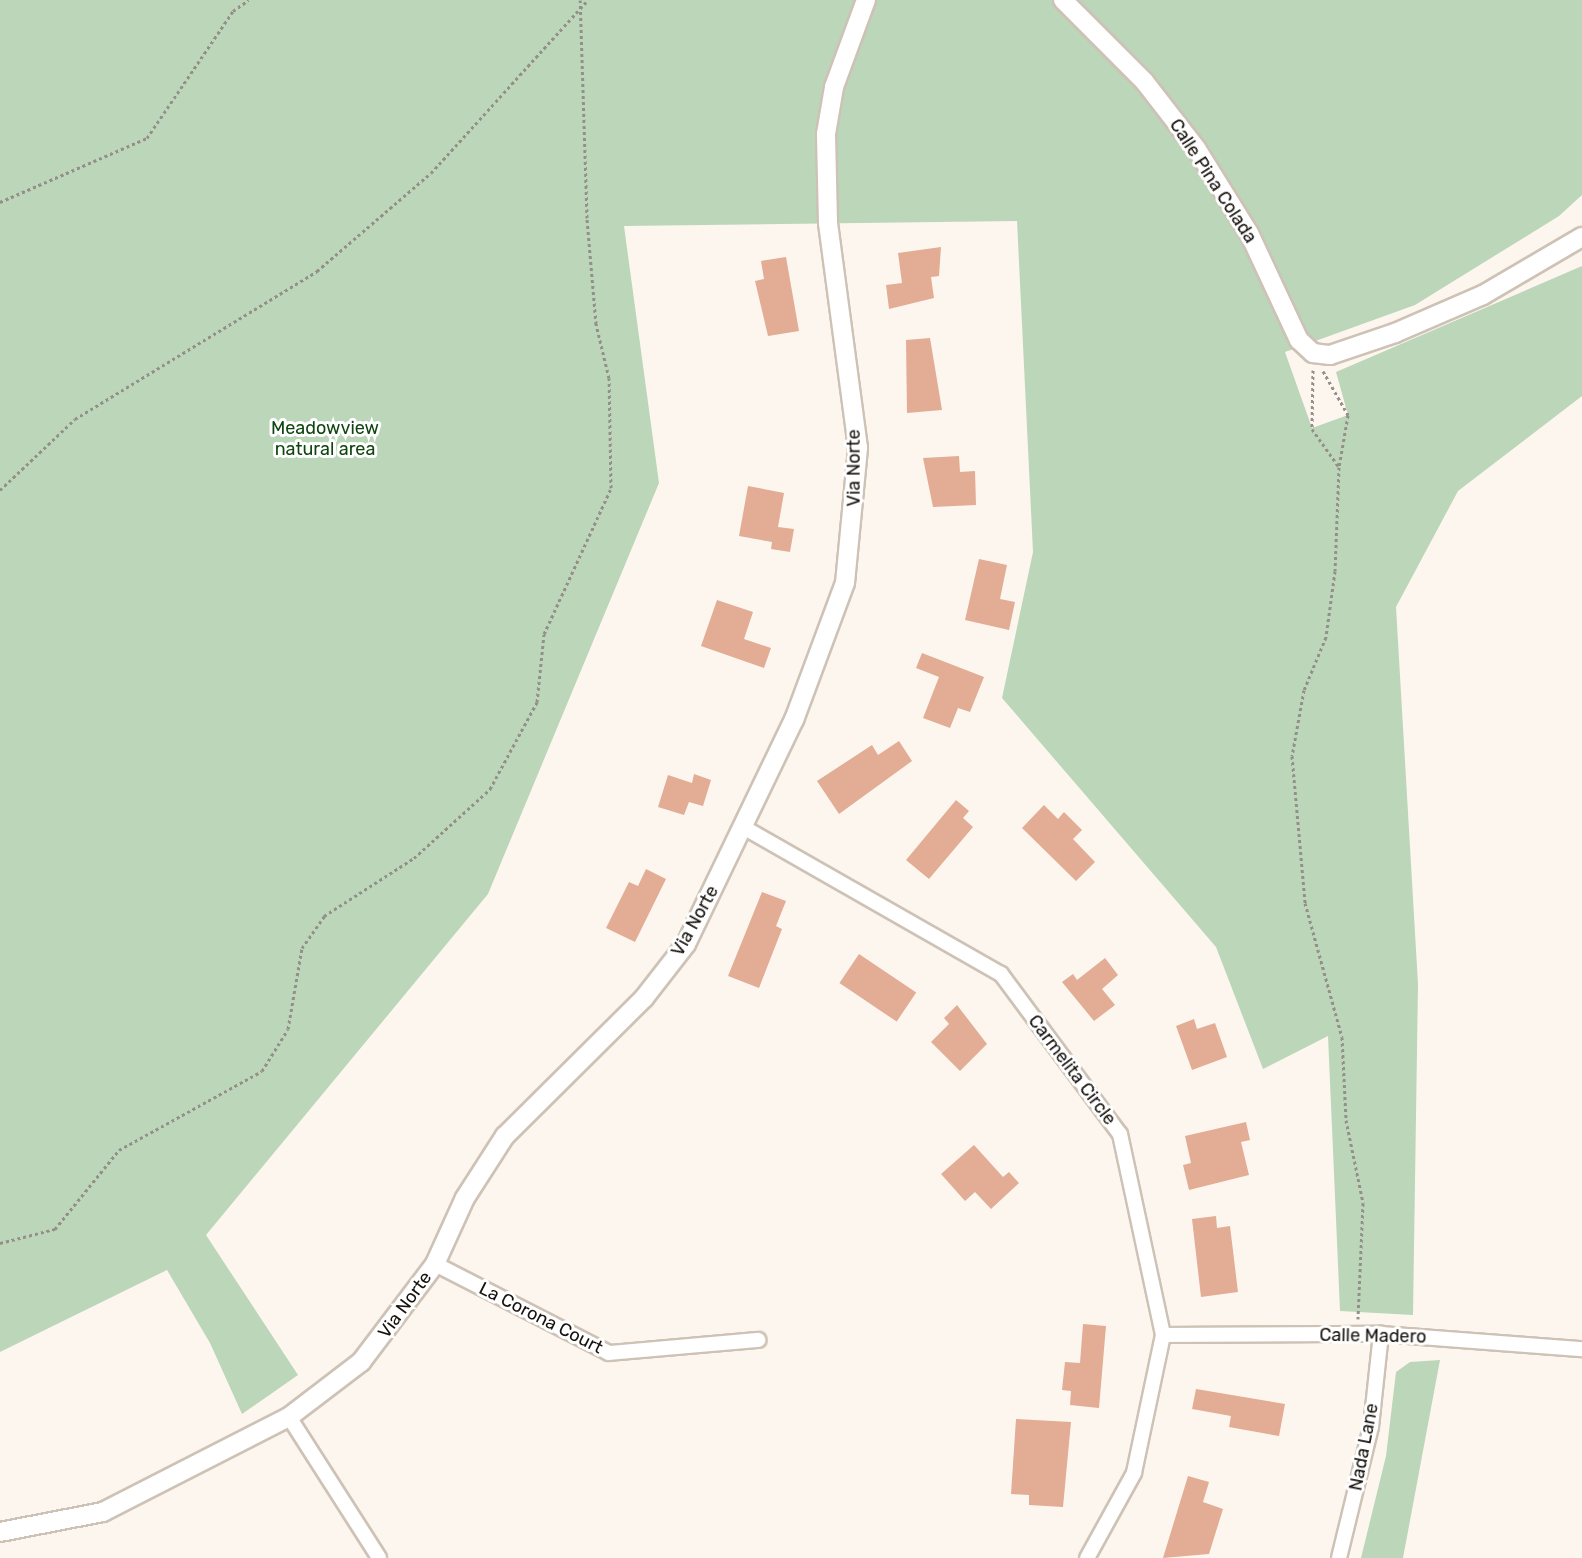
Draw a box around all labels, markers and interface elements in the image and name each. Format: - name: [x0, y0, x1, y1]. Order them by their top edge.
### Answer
- street label: Calle Pina Colada: [1165, 115, 1261, 247]
- park label: Meadowview natural area: [271, 418, 379, 460]
- street label: Via Norte: [843, 429, 865, 507]
- street label: Via Norte: [667, 882, 723, 960]
- street label: Carmelita Circle: [1024, 1011, 1120, 1129]
- street label: Via Norte: [374, 1267, 436, 1343]
- street label: La Corona Court: [475, 1277, 607, 1359]
- street label: Calle Madero: [1319, 1324, 1427, 1348]
- street label: Nada Lane: [1345, 1401, 1383, 1493]

